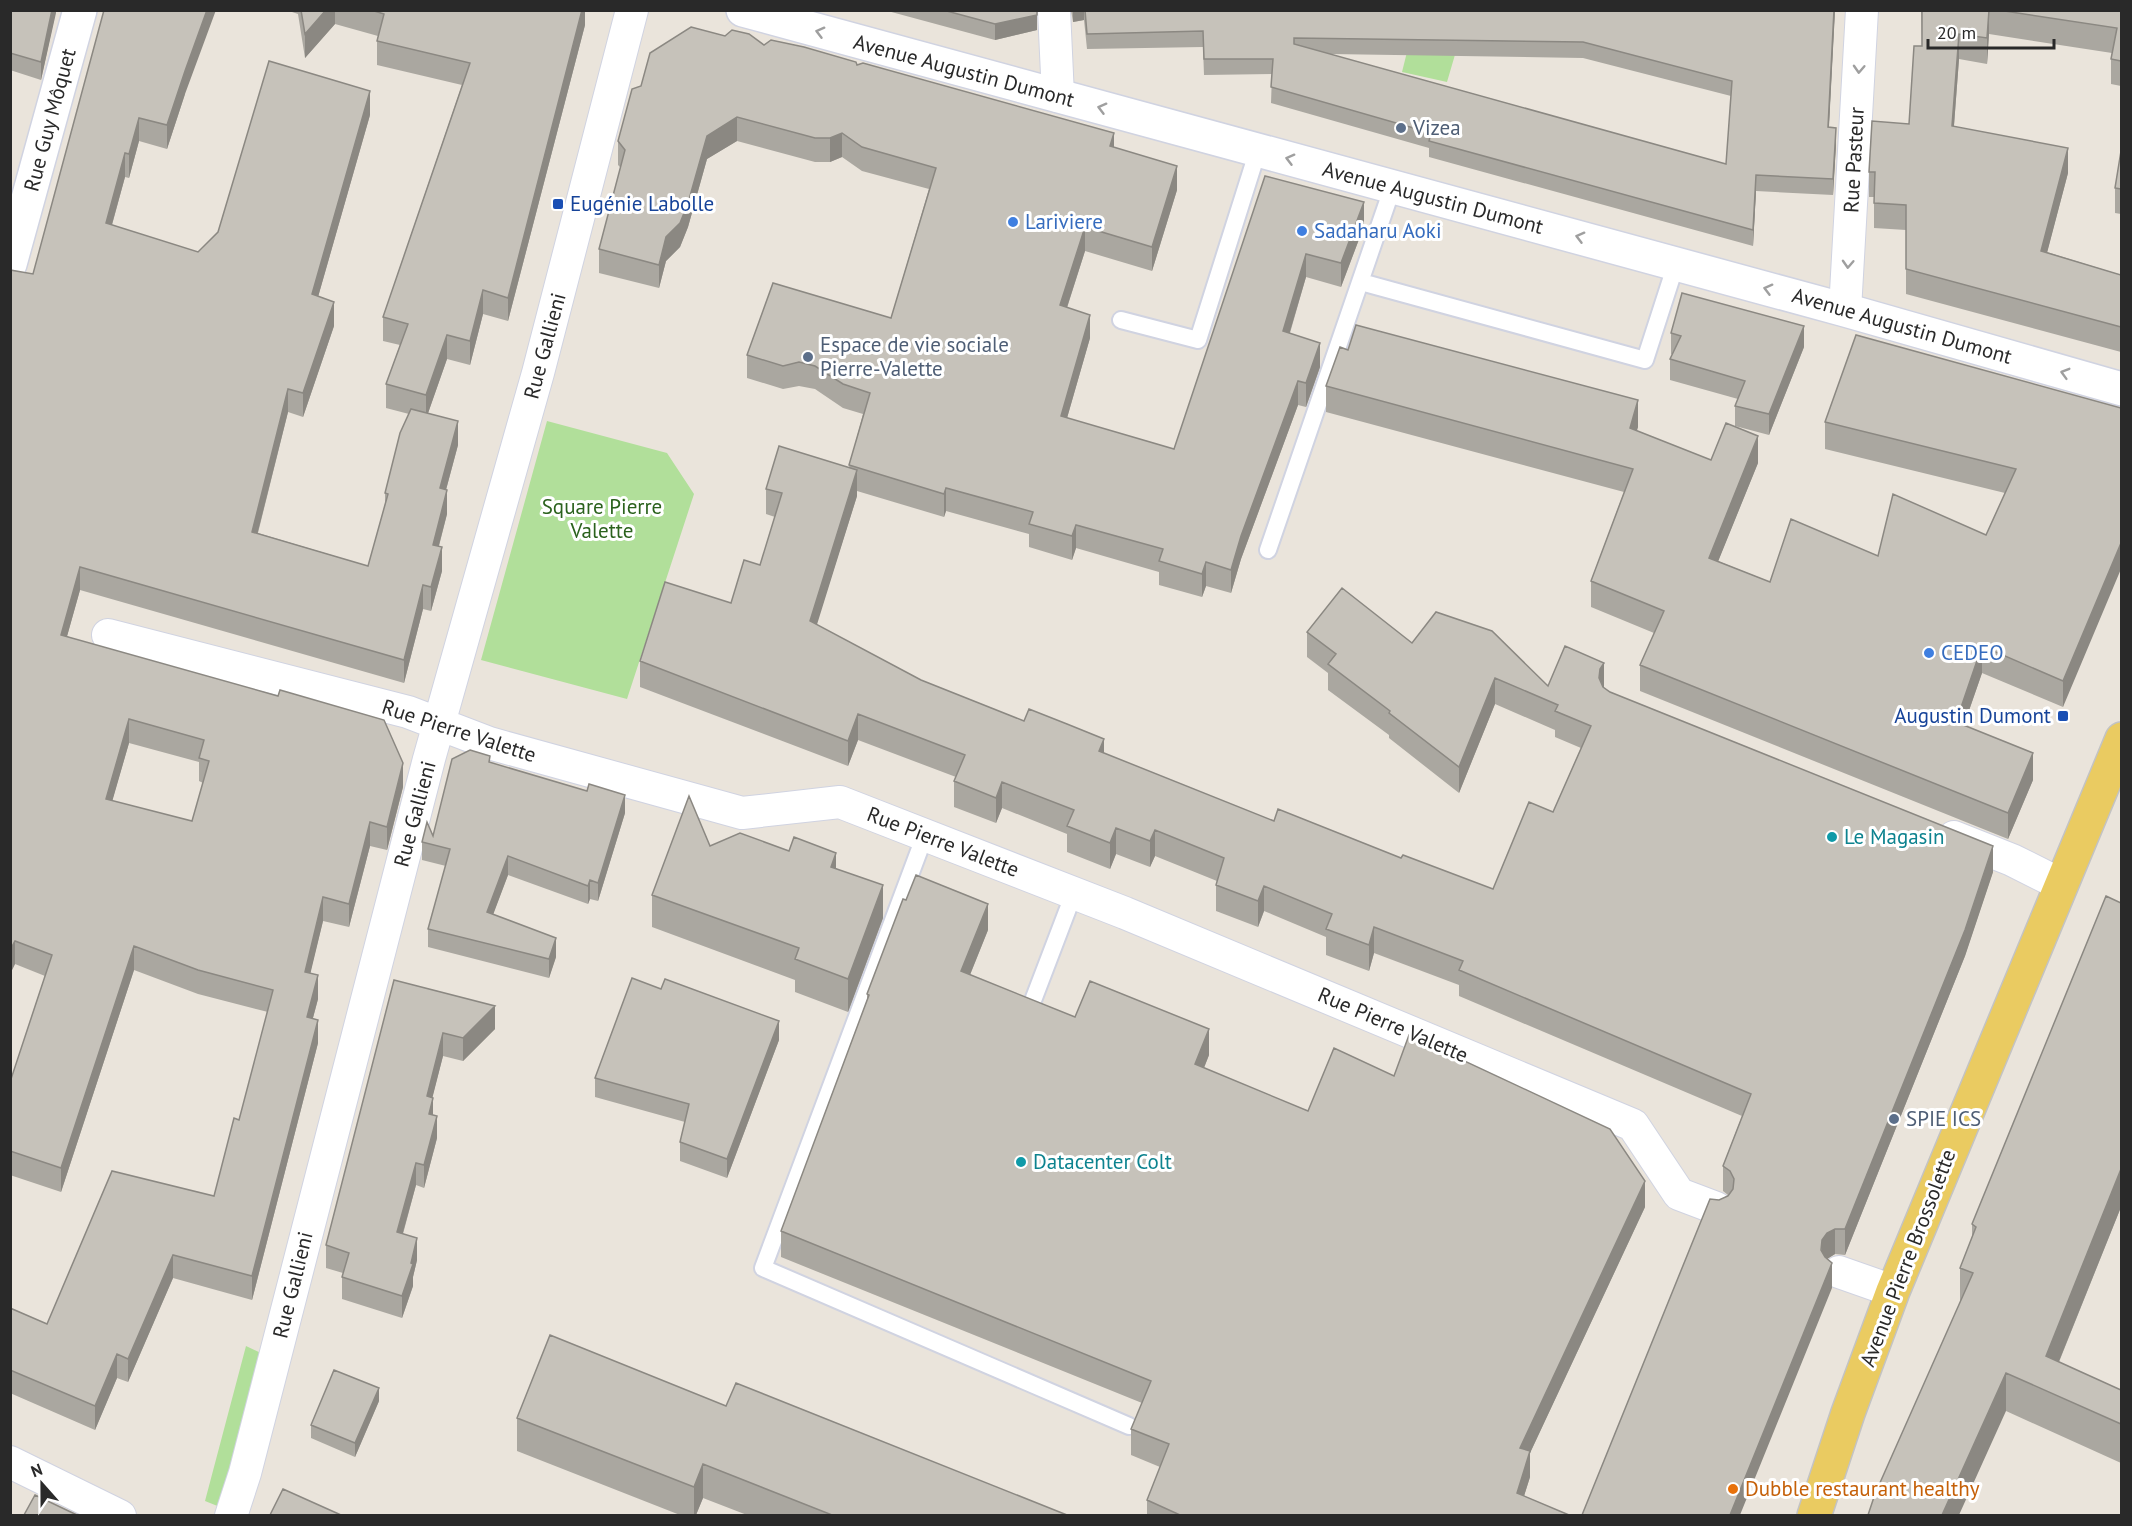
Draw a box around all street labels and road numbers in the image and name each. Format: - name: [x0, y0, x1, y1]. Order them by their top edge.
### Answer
- street label: Avenue Augustin Dumont: [851, 28, 1077, 113]
- street label: Rue Guy Môquet: [17, 45, 82, 194]
- street label: Rue Pasteur: [1837, 106, 1870, 214]
- street label: Avenue Augustin Dumont: [1320, 155, 1546, 240]
- street label: Avenue Augustin Dumont: [1789, 281, 2015, 370]
- street label: Rue Gallieni: [517, 290, 572, 402]
- street label: Rue Pierre Valette: [379, 693, 540, 768]
- street label: Rue Gallieni: [387, 758, 442, 870]
- street label: Rue Pierre Valette: [863, 800, 1023, 883]
- street label: Rue Pierre Valette: [1314, 981, 1472, 1068]
- street label: Avenue Pierre Brossolette: [1854, 1145, 1962, 1370]
- street label: Rue Gallieni: [266, 1229, 319, 1341]

